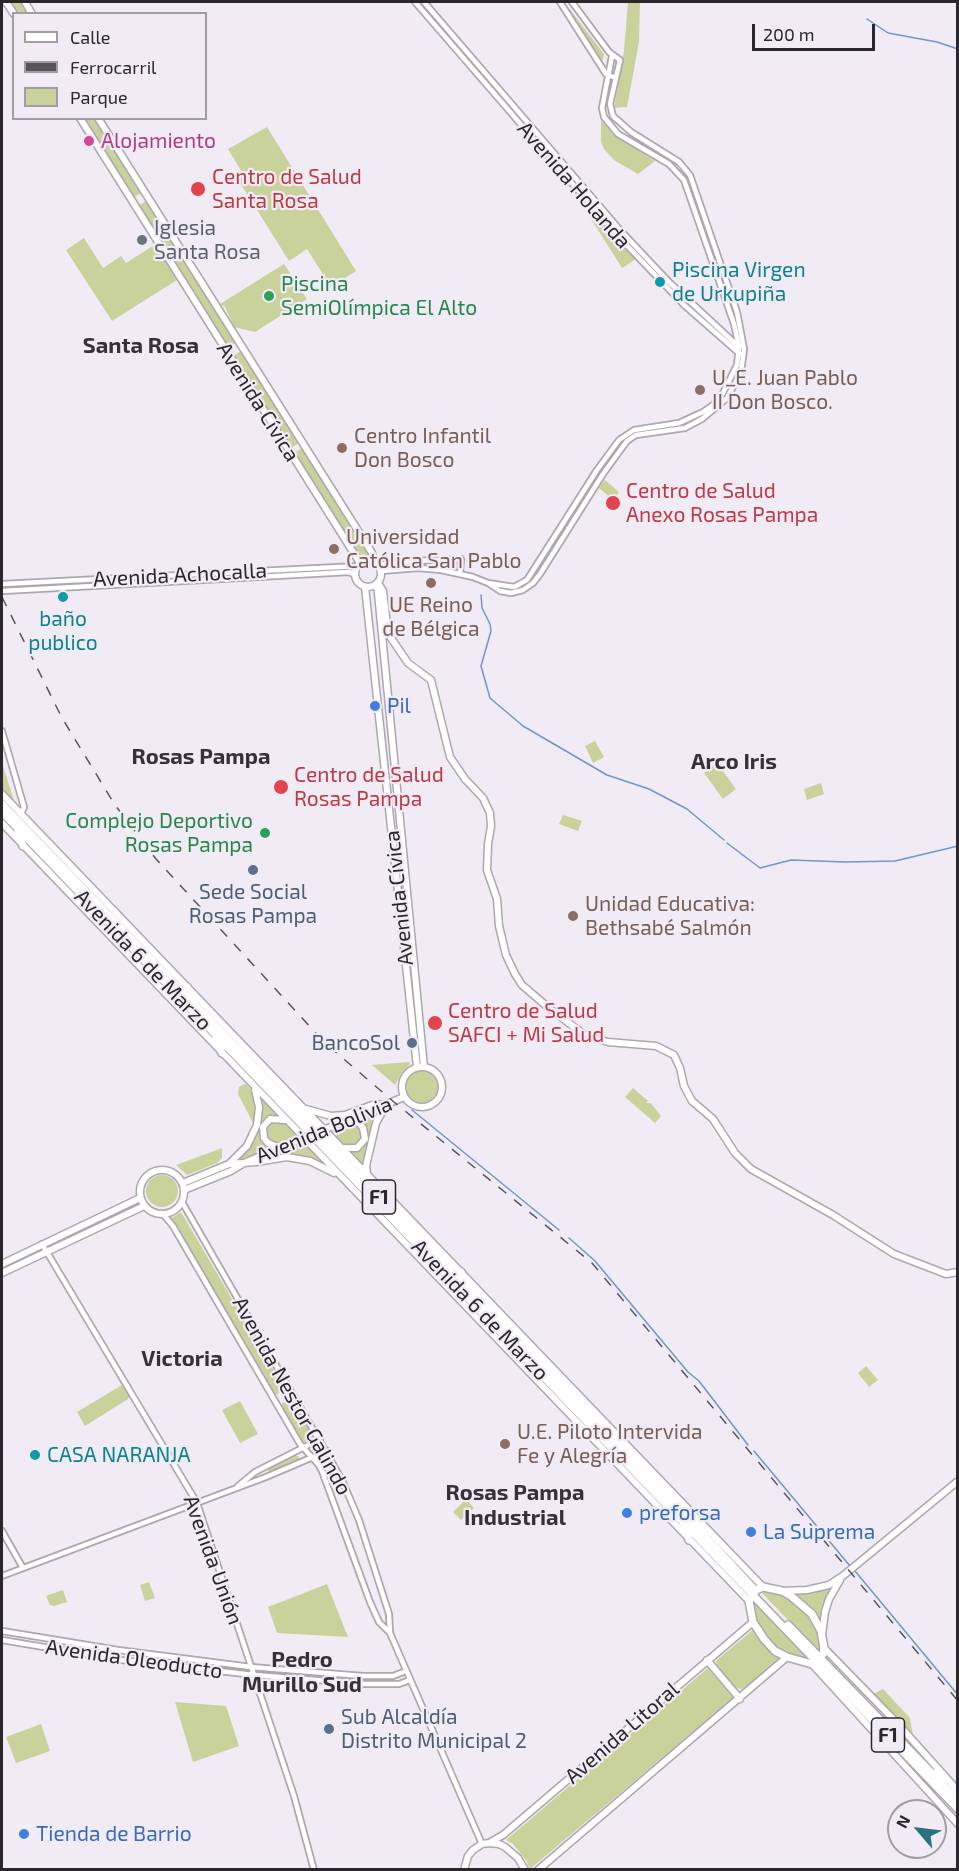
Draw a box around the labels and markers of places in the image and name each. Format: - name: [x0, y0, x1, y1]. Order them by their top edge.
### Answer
- place label: Alojamiento: [101, 128, 216, 154]
- marker: Alojamiento: [82, 134, 96, 148]
- place label: Centro de Salud Santa Rosa: [212, 164, 362, 214]
- marker: Centro de Salud Santa Rosa: [189, 180, 207, 198]
- place label: Iglesia Santa Rosa: [154, 215, 261, 265]
- marker: Iglesia Santa Rosa: [135, 233, 149, 247]
- place label: Piscina Virgen de Urkupiña: [672, 257, 806, 307]
- place label: Piscina SemiOlímpica El Alto: [281, 271, 477, 321]
- marker: Piscina Virgen de Urkupiña: [653, 275, 667, 289]
- marker: Piscina SemiOlímpica El Alto: [262, 289, 276, 303]
- place label: U_E. Juan Pablo II Don Bosco.: [712, 365, 858, 415]
- marker: U_E. Juan Pablo II Don Bosco.: [693, 383, 707, 397]
- place label: Centro Infantil Don Bosco: [354, 423, 491, 473]
- marker: Centro Infantil Don Bosco: [335, 441, 349, 455]
- place label: Centro de Salud Anexo Rosas Pampa: [626, 478, 818, 528]
- marker: Centro de Salud Anexo Rosas Pampa: [604, 494, 622, 512]
- place label: Universidad Católica San Pablo: [346, 524, 522, 574]
- marker: Universidad Católica San Pablo: [327, 542, 341, 556]
- marker: UE Reino de Bélgica: [424, 576, 438, 590]
- marker: baño publico: [56, 590, 70, 604]
- place label: UE Reino de Bélgica: [382, 592, 480, 642]
- place label: baño publico: [28, 606, 98, 656]
- place label: Pil: [387, 693, 411, 719]
- marker: Pil: [368, 699, 382, 713]
- place label: Centro de Salud Rosas Pampa: [294, 762, 444, 812]
- marker: Centro de Salud Rosas Pampa: [272, 778, 290, 796]
- place label: Complejo Deportivo Rosas Pampa: [65, 808, 253, 858]
- marker: Complejo Deportivo Rosas Pampa: [258, 826, 272, 840]
- marker: Sede Social Rosas Pampa: [246, 863, 260, 877]
- place label: Sede Social Rosas Pampa: [189, 879, 317, 929]
- place label: Unidad Educativa: Bethsabé Salmón: [585, 891, 755, 941]
- marker: Unidad Educativa: Bethsabé Salmón: [566, 909, 580, 923]
- place label: Centro de Salud SAFCI + Mi Salud: [448, 998, 604, 1048]
- marker: Centro de Salud SAFCI + Mi Salud: [426, 1014, 444, 1032]
- place label: BancoSol: [311, 1030, 400, 1056]
- marker: BancoSol: [405, 1036, 419, 1050]
- place label: U.E. Piloto Intervida Fe y Alegría: [517, 1419, 703, 1469]
- marker: U.E. Piloto Intervida Fe y Alegría: [498, 1437, 512, 1451]
- place label: CASA NARANJA: [47, 1442, 190, 1468]
- marker: CASA NARANJA: [28, 1448, 42, 1462]
- place label: preforsa: [639, 1500, 721, 1526]
- marker: preforsa: [620, 1506, 634, 1520]
- place label: La Suprema: [763, 1519, 875, 1545]
- marker: La Suprema: [744, 1525, 758, 1539]
- place label: Sub Alcaldía Distrito Municipal 2: [341, 1704, 527, 1754]
- marker: Sub Alcaldía Distrito Municipal 2: [322, 1722, 336, 1736]
- place label: Tienda de Barrio: [36, 1821, 192, 1847]
- marker: Tienda de Barrio: [17, 1827, 31, 1841]

